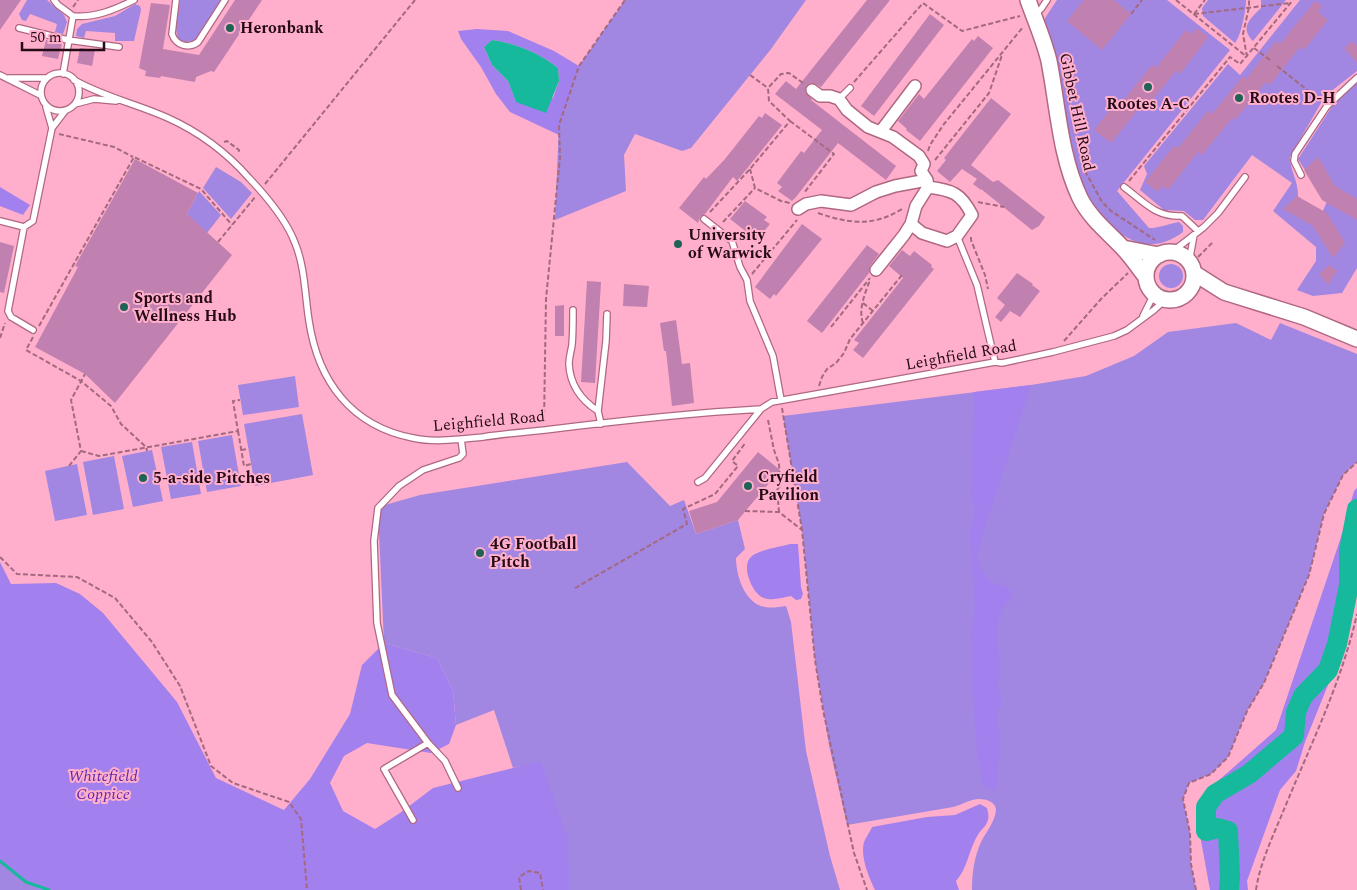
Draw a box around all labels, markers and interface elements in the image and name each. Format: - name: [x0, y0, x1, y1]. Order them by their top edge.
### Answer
- place label: Heronbank: [240, 16, 324, 40]
- scale bar: [22, 20, 105, 52]
- marker: Heronbank: [224, 22, 236, 34]
- text: 50 m: [30, 26, 62, 49]
- street label: Gibbet Hill Road: [1053, 51, 1101, 173]
- marker: Rootes A-C: [1142, 81, 1154, 93]
- place label: Rootes D-H: [1249, 86, 1336, 110]
- place label: Rootes A-C: [1106, 92, 1190, 116]
- marker: Rootes D-H: [1233, 92, 1245, 104]
- place label: University of Warwick: [688, 223, 772, 265]
- marker: University of Warwick: [672, 238, 684, 250]
- place label: Sports and Wellness Hub: [134, 286, 236, 328]
- marker: Sports and Wellness Hub: [118, 301, 130, 313]
- street label: Leighfield Road: [903, 333, 1019, 377]
- street label: Leighfield Road: [432, 404, 546, 438]
- place label: Cryfield Pavilion: [758, 465, 819, 507]
- place label: 5-a-side Pitches: [153, 466, 270, 490]
- marker: 5-a-side Pitches: [137, 472, 149, 484]
- marker: Cryfield Pavilion: [742, 480, 754, 492]
- place label: 4G Football Pitch: [490, 532, 577, 574]
- marker: 4G Football Pitch: [474, 547, 486, 559]
- park label: Whitefield Coppice: [68, 764, 138, 806]

